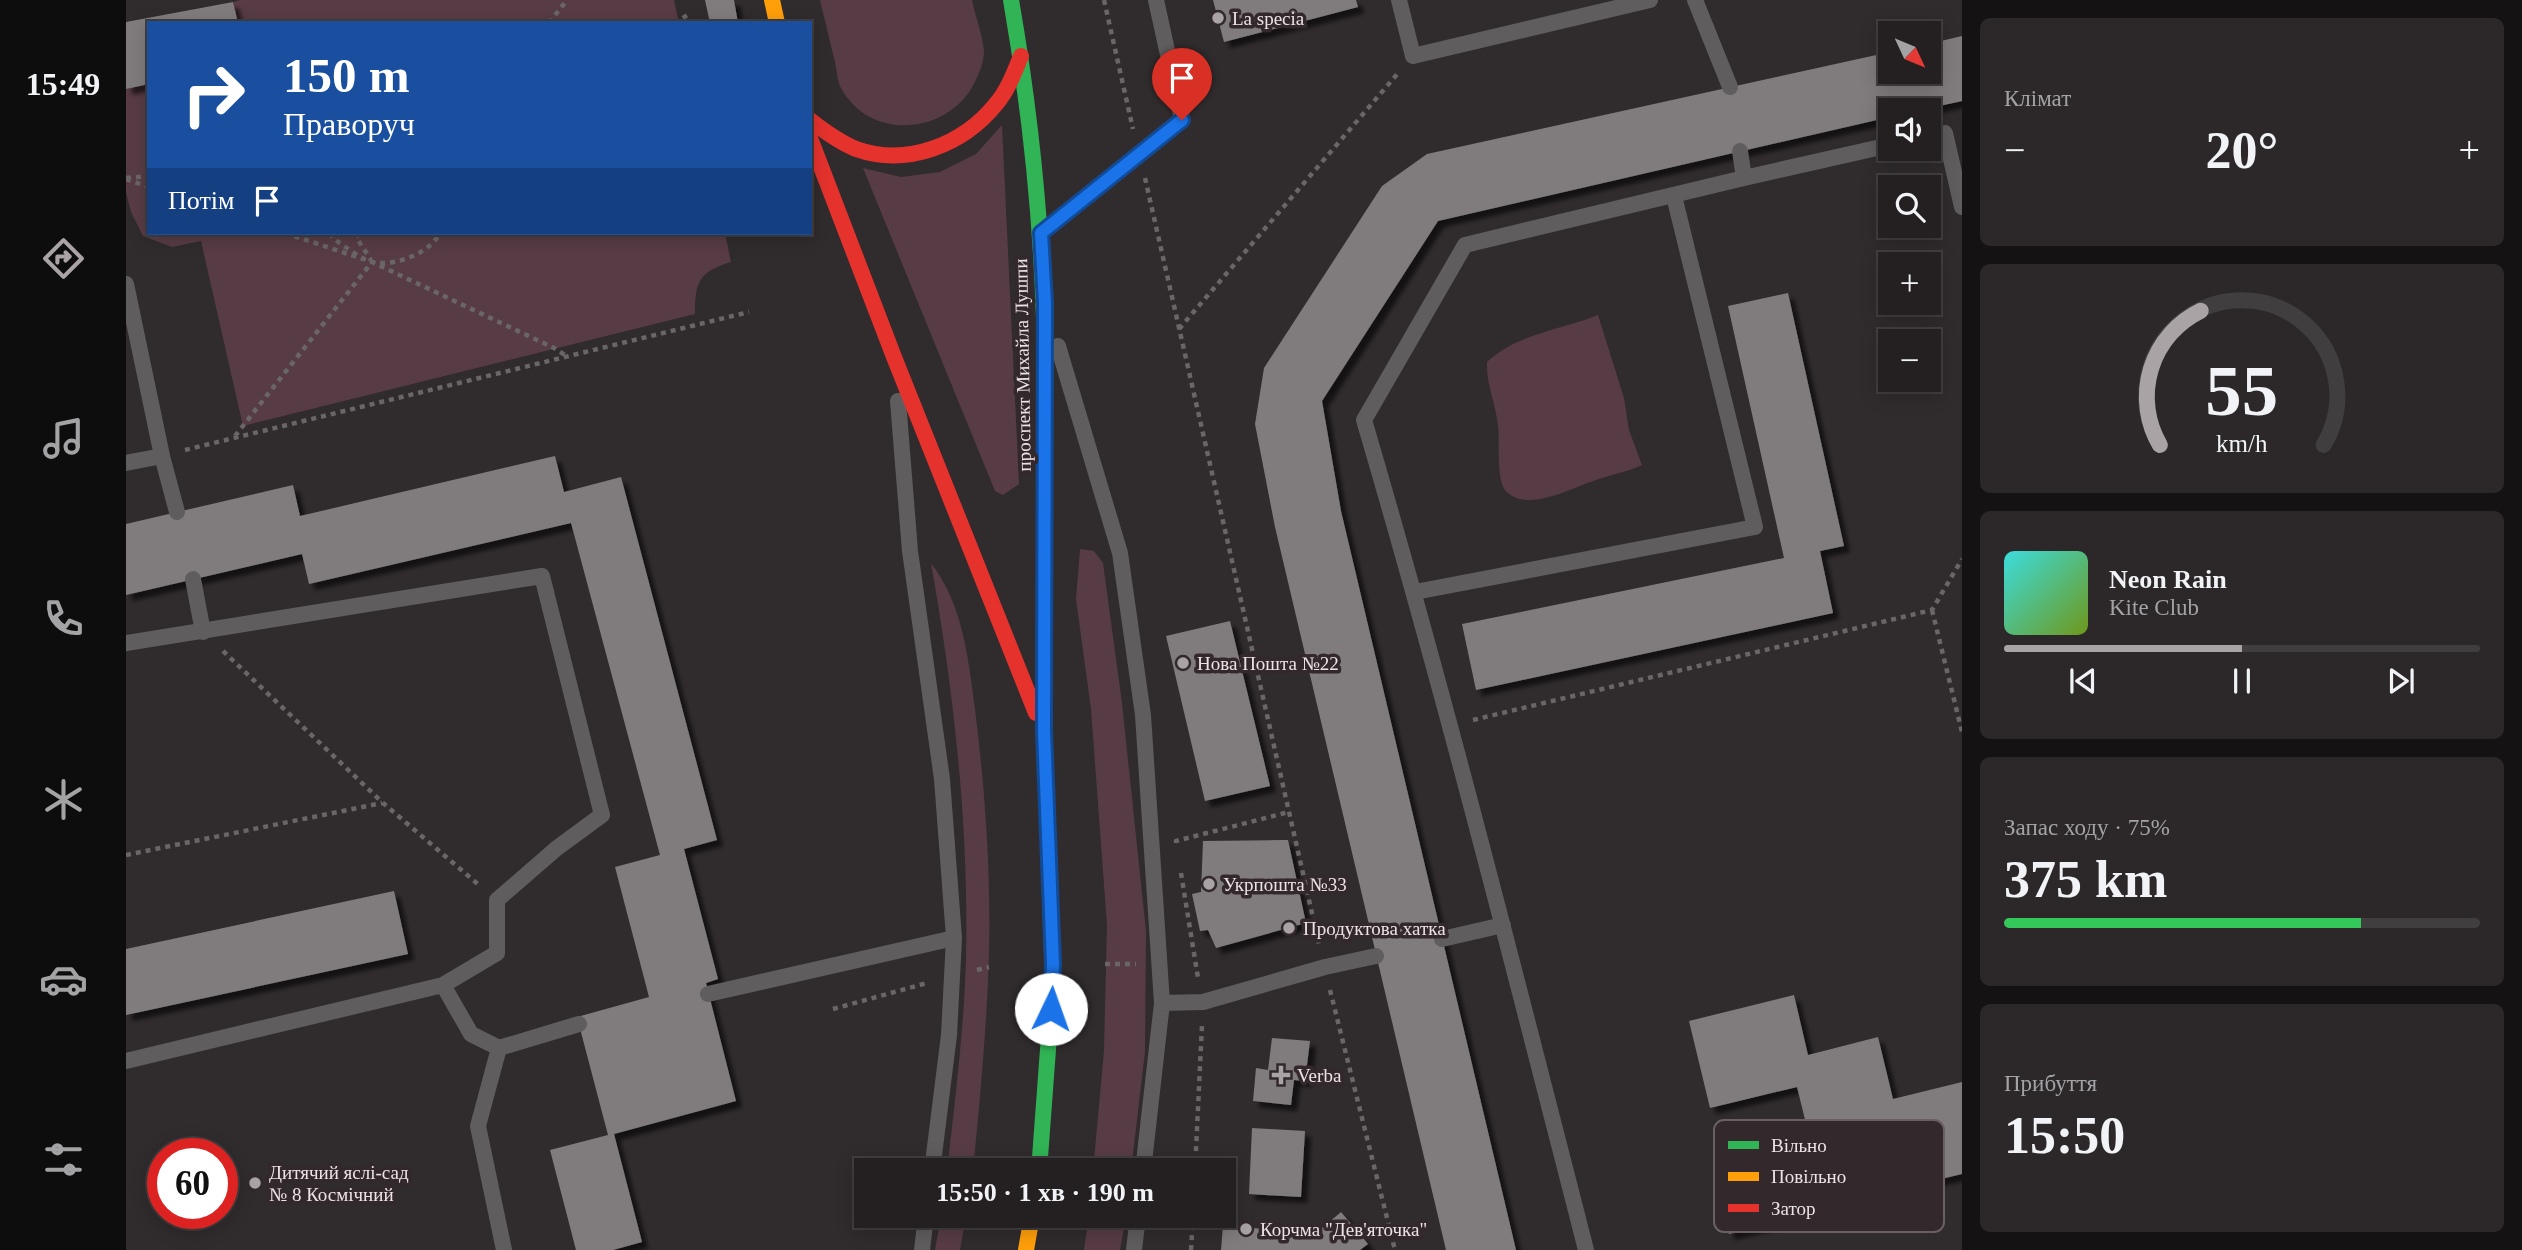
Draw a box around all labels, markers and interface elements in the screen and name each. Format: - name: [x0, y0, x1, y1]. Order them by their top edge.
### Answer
- place label: La specia: [1232, 8, 1305, 29]
- marker: La specia: [1210, 10, 1226, 26]
- north arrow: [1878, 21, 1941, 84]
- map controls: [1878, 21, 1941, 392]
- text: 150 m: [283, 48, 410, 103]
- pin: [1152, 48, 1212, 120]
- icon: right: [168, 49, 259, 140]
- icon: arrive: [1163, 59, 1201, 97]
- text: 15:49: [26, 66, 100, 102]
- text: Клімат: [2004, 86, 2071, 111]
- button: sound: [1878, 98, 1941, 161]
- text: Праворуч: [283, 106, 415, 142]
- text: 20°: [2206, 122, 2278, 179]
- text: −: [2004, 129, 2025, 171]
- text: +: [2459, 129, 2480, 171]
- button: search: [1878, 175, 1941, 238]
- icon: arrive: [248, 182, 286, 220]
- text: Потім: [168, 186, 234, 215]
- icon: directions: [39, 234, 88, 283]
- button: +: [1878, 252, 1941, 315]
- street label: проспект Михайла Лушпи: [1010, 258, 1035, 472]
- button: −: [1878, 329, 1941, 392]
- text: 55: [2206, 350, 2278, 431]
- icon: music: [39, 414, 88, 463]
- text: km/h: [2216, 429, 2268, 456]
- text: Neon Rain: [2109, 565, 2227, 594]
- icon: phone: [39, 594, 88, 643]
- text: Kite Club: [2109, 595, 2199, 620]
- place label: Нова Пошта №22: [1197, 653, 1339, 674]
- marker: Нова Пошта №22: [1175, 655, 1191, 671]
- icon: previous: [2064, 662, 2102, 700]
- icon: pause: [2223, 662, 2261, 700]
- icon: next: [2382, 662, 2420, 700]
- icon: climate: [39, 775, 88, 824]
- text: Запас ходу · 75%: [2004, 815, 2170, 840]
- text: 375 km: [2004, 851, 2167, 908]
- place label: Укрпошта №33: [1223, 874, 1347, 895]
- marker: Укрпошта №33: [1201, 876, 1217, 892]
- place label: Продуктова хатка: [1303, 918, 1446, 939]
- marker: Продуктова хатка: [1281, 920, 1297, 936]
- icon: car: [39, 955, 88, 1004]
- position arrow: [1014, 972, 1088, 1046]
- marker: Verba: [1271, 1065, 1291, 1085]
- place label: Verba: [1297, 1065, 1342, 1086]
- text: Прибуття: [2004, 1071, 2097, 1096]
- text: 15:50: [2004, 1107, 2125, 1164]
- legend: [1714, 1120, 1944, 1232]
- icon: filters: [39, 1135, 88, 1184]
- text: Вільно: [1771, 1135, 1827, 1156]
- speed limit sign: 60: [147, 1138, 238, 1229]
- place label: Дитячий яслі-сад № 8 Космічний: [269, 1162, 409, 1205]
- text: Повільно: [1771, 1166, 1846, 1187]
- marker: Дитячий яслі-сад № 8 Космічний: [247, 1175, 263, 1191]
- text: 15:50 · 1 хв · 190 m: [936, 1178, 1154, 1207]
- text: Затор: [1771, 1198, 1816, 1219]
- place label: Корчма "Дев'яточка": [1260, 1219, 1427, 1240]
- marker: Корчма "Дев'яточка": [1238, 1221, 1254, 1237]

